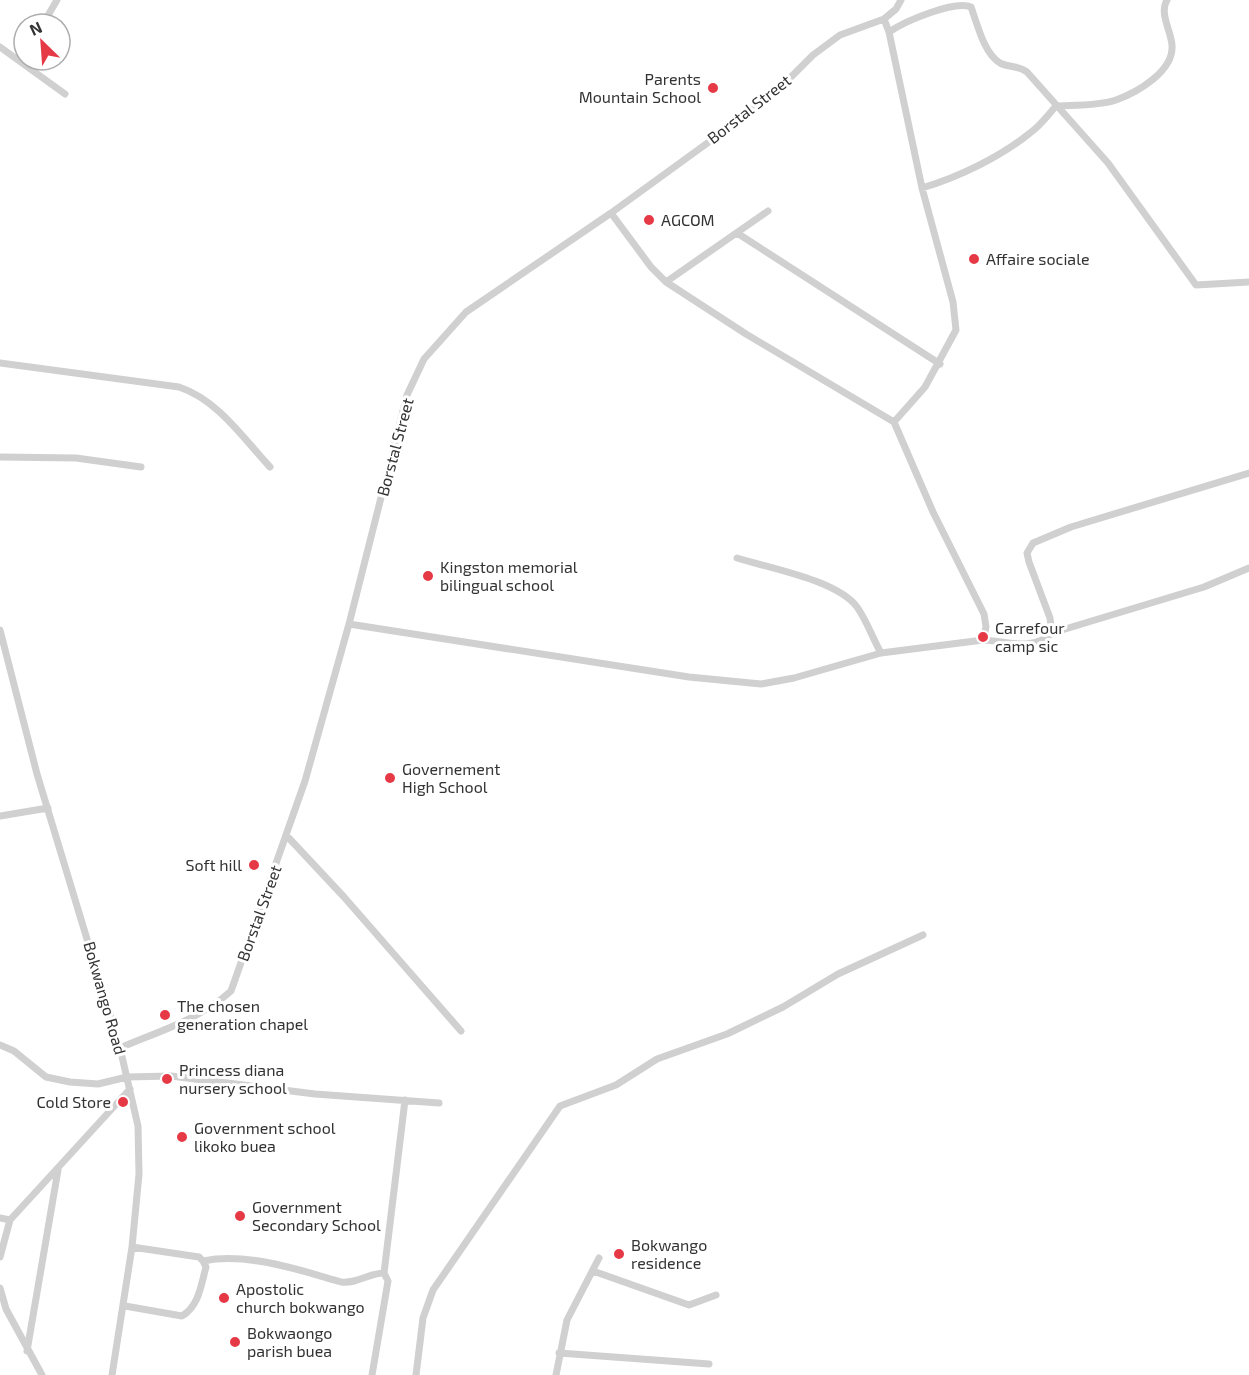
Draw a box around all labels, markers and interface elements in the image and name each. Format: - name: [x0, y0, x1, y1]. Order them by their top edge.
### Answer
- north arrow: [12, 12, 72, 72]
- text: N: [26, 17, 45, 39]
- place label: Parents Mountain School: [579, 69, 701, 106]
- street label: Borstal Street: [703, 70, 794, 147]
- marker: Parents Mountain School: [706, 81, 720, 95]
- place label: AGCOM: [661, 210, 715, 229]
- marker: AGCOM: [642, 213, 656, 227]
- place label: Affaire sociale: [986, 249, 1089, 268]
- marker: Affaire sociale: [967, 252, 981, 266]
- street label: Borstal Street: [372, 396, 417, 498]
- place label: Kingston memorial bilingual school: [440, 557, 578, 594]
- marker: Kingston memorial bilingual school: [421, 569, 435, 583]
- place label: Carrefour camp sic: [995, 618, 1065, 655]
- marker: Carrefour camp sic: [976, 630, 990, 644]
- place label: Governement High School: [402, 759, 500, 796]
- marker: Governement High School: [383, 771, 397, 785]
- place label: Soft hill: [185, 855, 242, 874]
- marker: Soft hill: [247, 858, 261, 872]
- street label: Borstal Street: [232, 862, 285, 963]
- street label: Bokwango Road: [80, 939, 131, 1057]
- place label: The chosen generation chapel: [177, 996, 308, 1033]
- marker: The chosen generation chapel: [158, 1008, 172, 1022]
- place label: Princess diana nursery school: [179, 1060, 287, 1097]
- marker: Princess diana nursery school: [160, 1072, 174, 1086]
- place label: Cold Store: [36, 1092, 111, 1111]
- marker: Cold Store: [116, 1095, 130, 1109]
- place label: Government school likoko buea: [194, 1118, 336, 1155]
- marker: Government school likoko buea: [175, 1130, 189, 1144]
- place label: Government Secondary School: [252, 1197, 381, 1234]
- marker: Government Secondary School: [233, 1209, 247, 1223]
- place label: Bokwango residence: [631, 1235, 707, 1272]
- marker: Bokwango residence: [612, 1247, 626, 1261]
- place label: Apostolic church bokwango: [236, 1279, 365, 1316]
- marker: Apostolic church bokwango: [217, 1291, 231, 1305]
- place label: Bokwaongo parish buea: [247, 1323, 332, 1360]
- marker: Bokwaongo parish buea: [228, 1335, 242, 1349]

